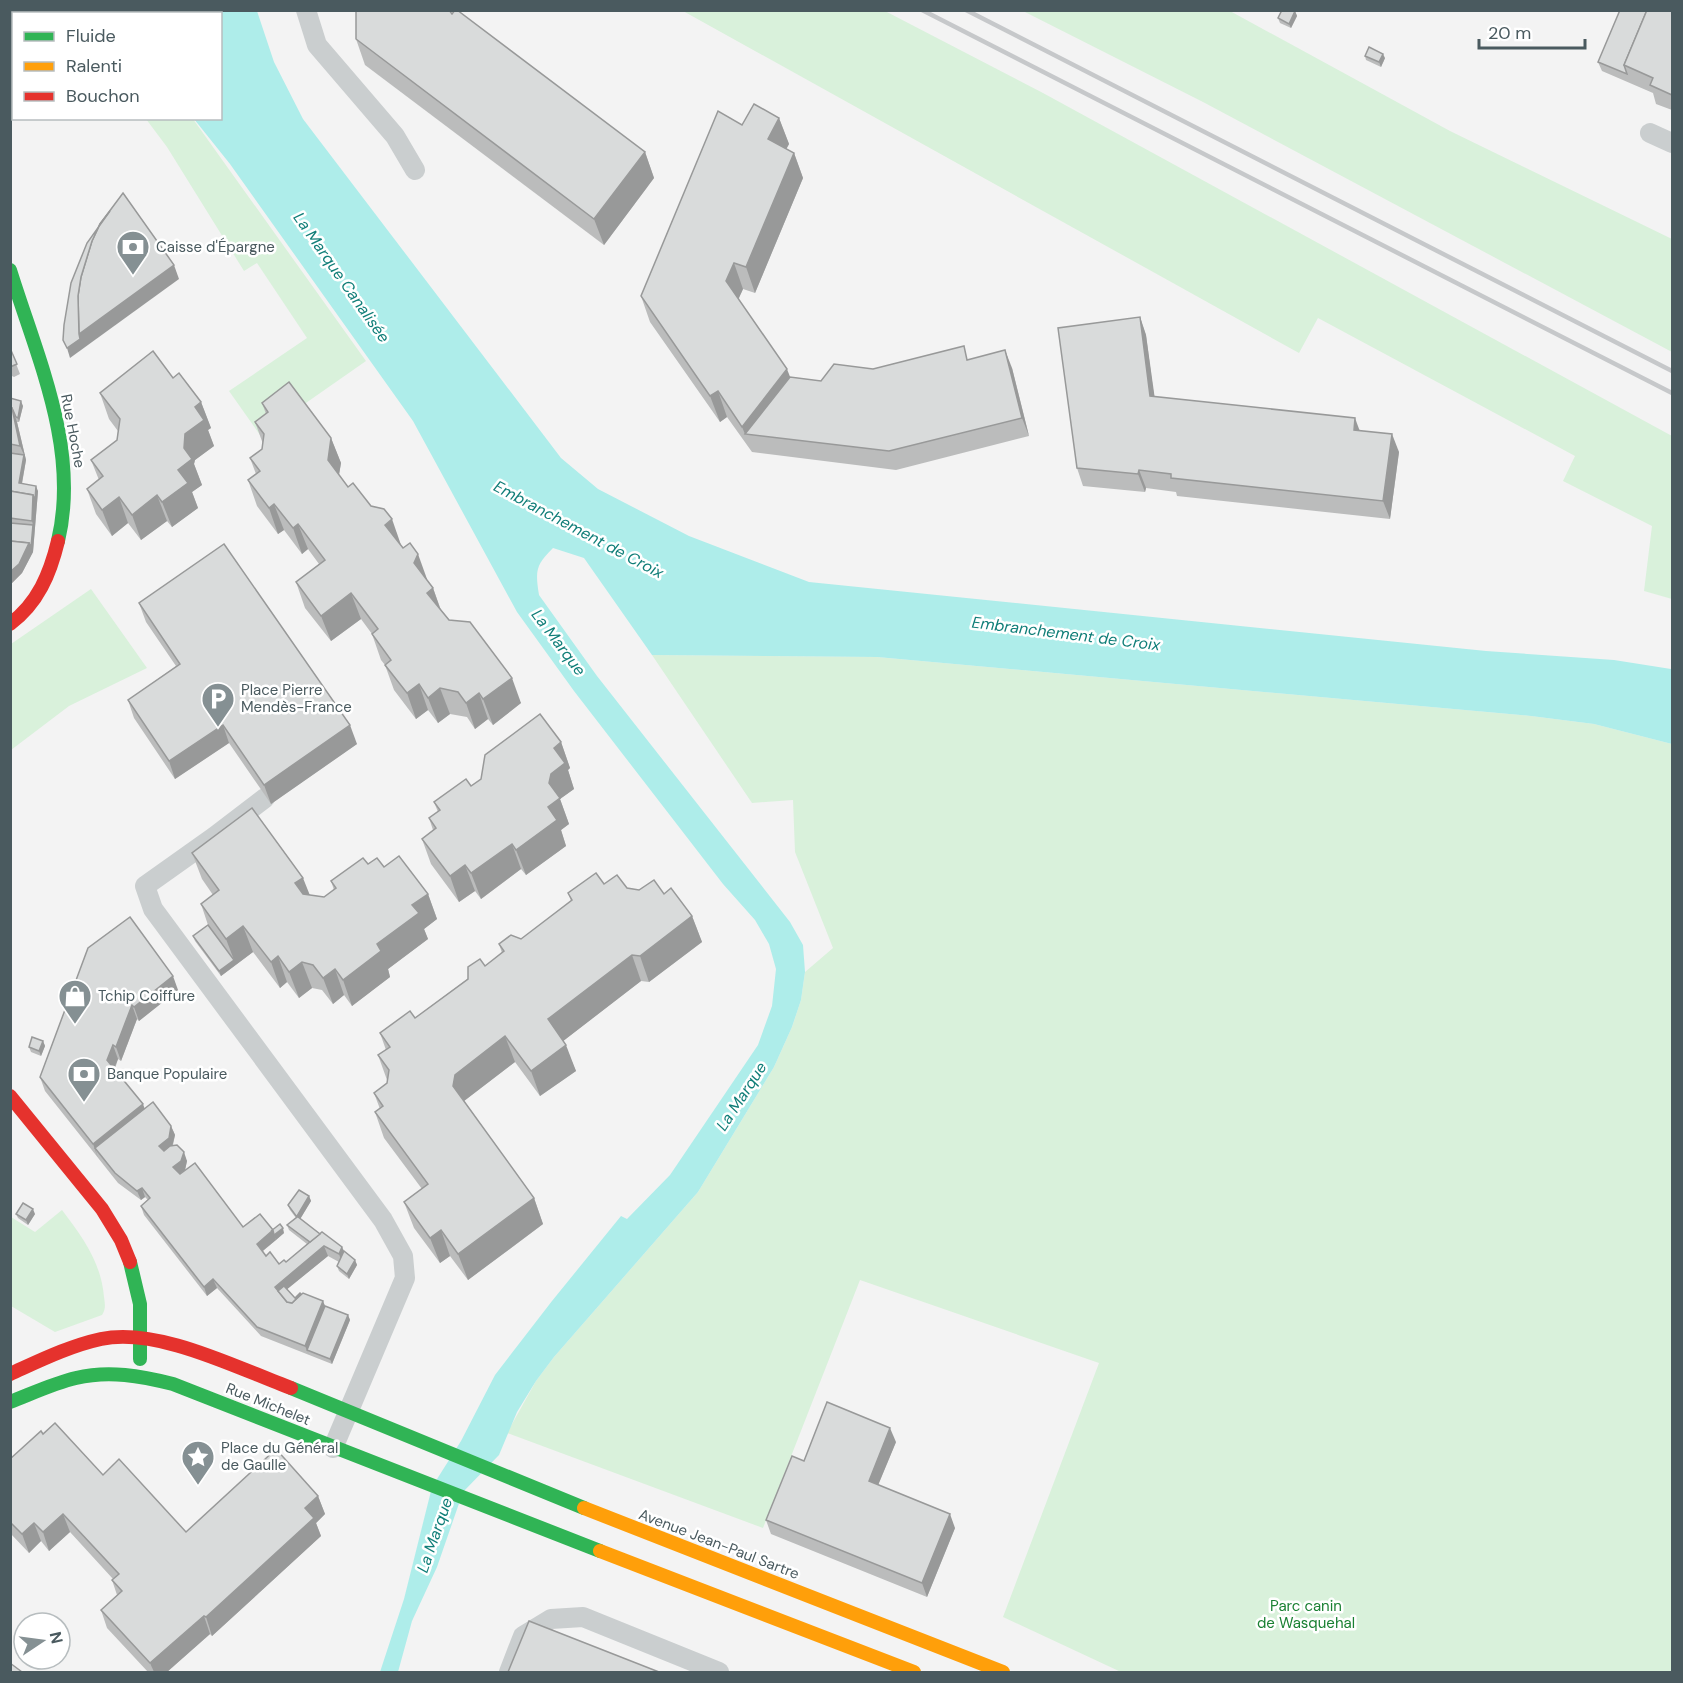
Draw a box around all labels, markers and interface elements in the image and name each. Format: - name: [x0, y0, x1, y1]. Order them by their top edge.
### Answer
- legend: [12, 12, 222, 120]
- scale bar: [1479, 12, 1586, 50]
- text: 20 m: [1488, 21, 1531, 45]
- text: Fluide: [66, 24, 116, 48]
- text: Ralenti: [66, 54, 122, 78]
- text: Bouchon: [66, 84, 140, 108]
- water label: La Marque Canalisée: [289, 208, 394, 347]
- bank icon: Caisse d'Épargne: [115, 229, 151, 276]
- place label: Caisse d'Épargne: [156, 237, 275, 257]
- street label: Rue Hoche: [56, 392, 90, 470]
- water label: Embranchement de Croix: [490, 476, 668, 584]
- water label: La Marque: [527, 605, 590, 680]
- water label: Embranchement de Croix: [971, 612, 1162, 656]
- place label: Place Pierre Mendès-France: [241, 680, 352, 717]
- parking icon: Place Pierre Mendès-France: [200, 681, 236, 728]
- shop icon: Tchip Coiffure: [57, 978, 93, 1025]
- place label: Tchip Coiffure: [98, 986, 195, 1006]
- bank icon: Banque Populaire: [66, 1056, 102, 1103]
- water label: La Marque: [711, 1058, 771, 1135]
- place label: Banque Populaire: [107, 1064, 227, 1084]
- street label: Rue Michelet: [223, 1378, 313, 1430]
- place label: Place du Général de Gaulle: [221, 1438, 338, 1475]
- place icon: Place du Général de Gaulle: [180, 1439, 216, 1486]
- water label: La Marque: [412, 1495, 457, 1576]
- street label: Avenue Jean-Paul Sartre: [636, 1504, 802, 1584]
- park label: Parc canin de Wasquehal: [1257, 1596, 1355, 1633]
- north arrow: [12, 1611, 72, 1671]
- text: N: [45, 1630, 68, 1646]

